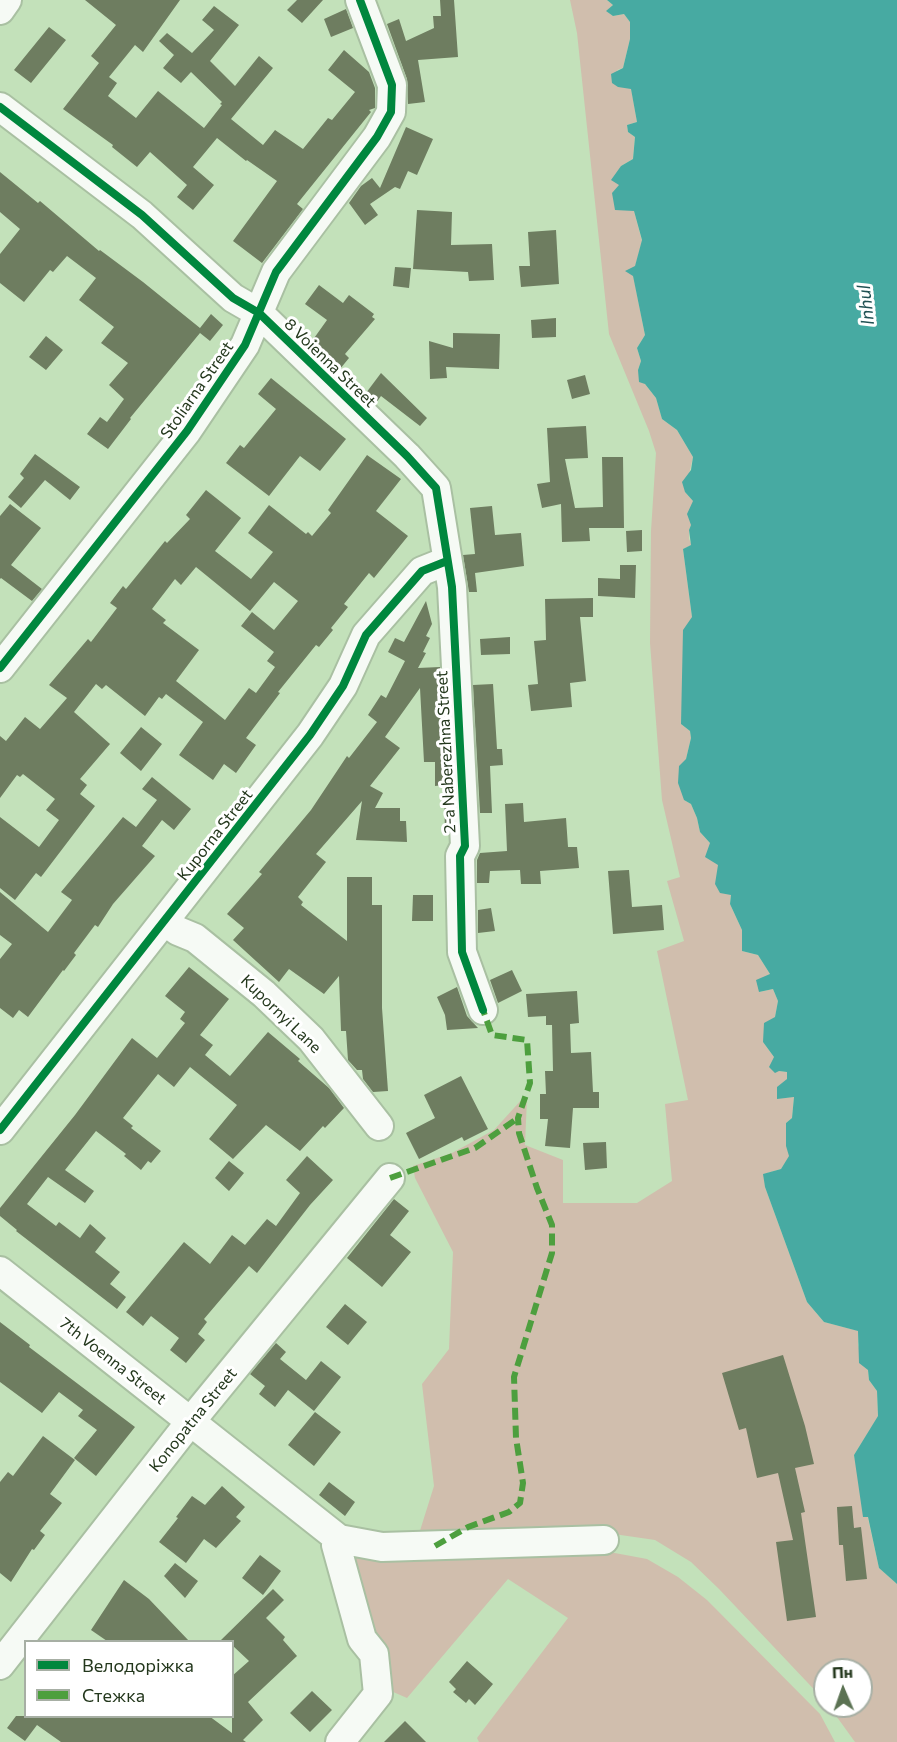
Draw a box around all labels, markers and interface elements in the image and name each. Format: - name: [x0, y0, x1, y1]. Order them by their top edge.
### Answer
- water label: Inhul: [853, 284, 879, 326]
- street label: 8 Voienna Street: [280, 315, 380, 411]
- street label: Stoliarna Street: [156, 338, 238, 442]
- street label: 2-a Naberezhna Street: [432, 670, 460, 834]
- street label: Kuporna Street: [173, 785, 257, 885]
- street label: Kupornyi Lane: [237, 971, 325, 1057]
- street label: 7th Voenna Street: [56, 1313, 170, 1409]
- street label: Konopatna Street: [145, 1364, 241, 1476]
- legend: [24, 1640, 234, 1718]
- text: Велодоріжка: [82, 1654, 194, 1676]
- north arrow: [813, 1658, 873, 1718]
- text: Пн: [831, 1662, 853, 1681]
- text: Стежка: [82, 1684, 145, 1706]

